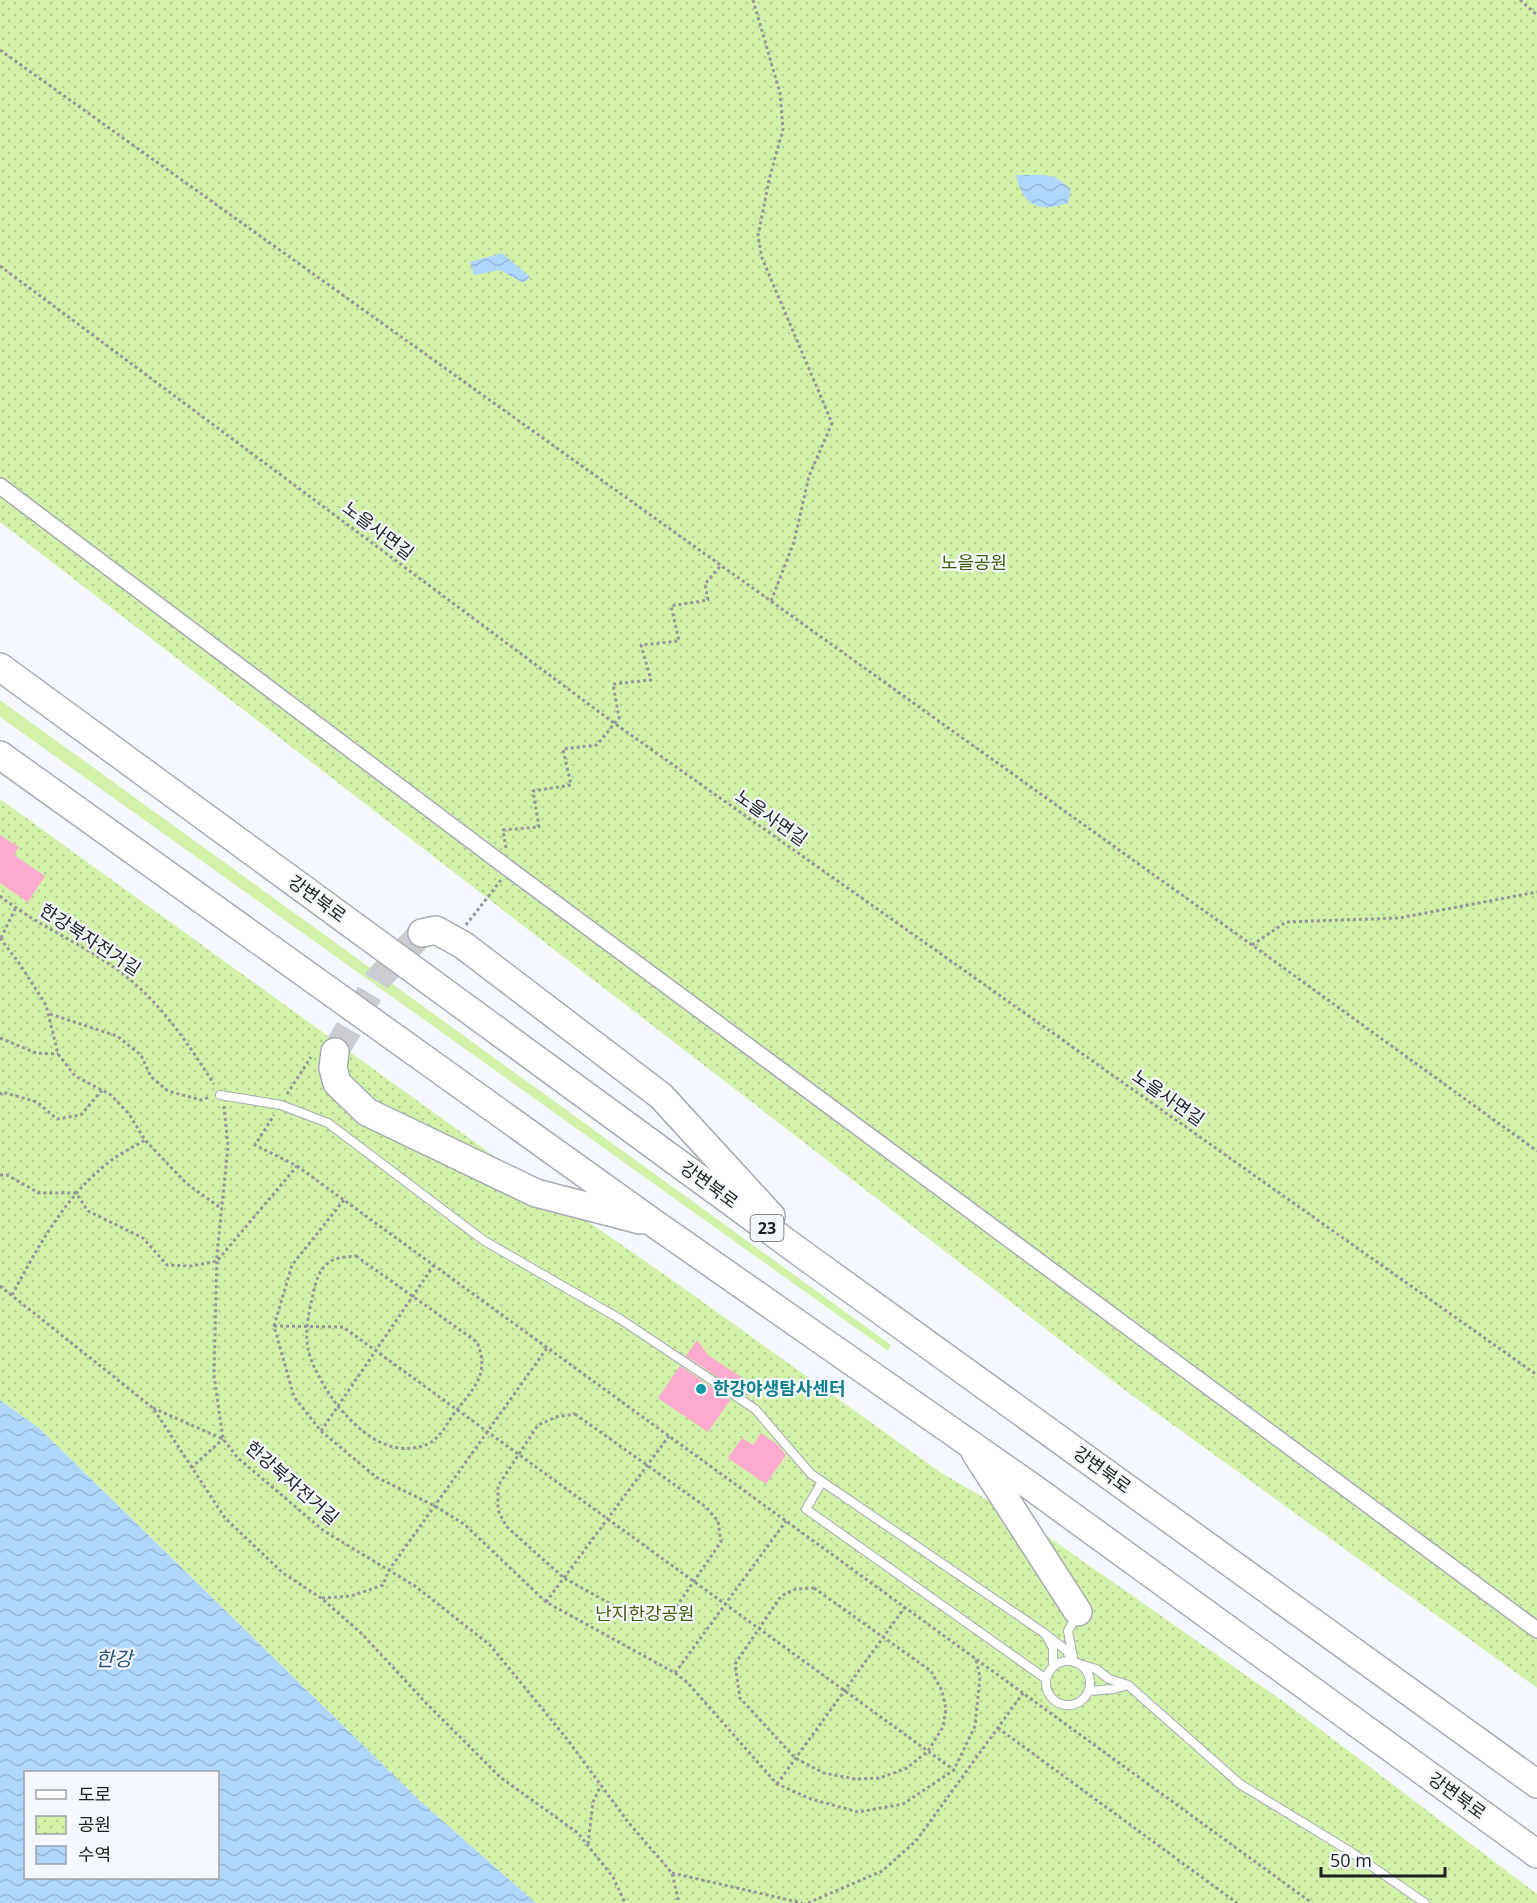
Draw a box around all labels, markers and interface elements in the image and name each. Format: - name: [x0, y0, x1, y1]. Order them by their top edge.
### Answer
- street label: 노을사면길: [338, 496, 419, 565]
- park label: 노을공원: [941, 550, 1007, 574]
- street label: 노을사면길: [731, 784, 812, 851]
- street label: 강변북로: [284, 869, 351, 927]
- street label: 한강북자전거길: [35, 898, 146, 981]
- street label: 노을사면길: [1128, 1064, 1209, 1131]
- street label: 강변북로: [676, 1155, 743, 1213]
- road number: 23: [750, 1215, 783, 1241]
- place label: 한강야생탐사센터: [713, 1376, 845, 1400]
- marker: 한강야생탐사센터: [694, 1382, 708, 1396]
- street label: 한강북자전거길: [241, 1435, 344, 1529]
- street label: 강변북로: [1069, 1440, 1136, 1498]
- park label: 난지한강공원: [595, 1601, 695, 1625]
- water label: 한강: [96, 1645, 135, 1672]
- street label: 강변북로: [1424, 1766, 1491, 1824]
- legend: [24, 1771, 219, 1879]
- text: 도로: [78, 1782, 111, 1806]
- text: 공원: [78, 1812, 111, 1836]
- scale bar: [1321, 1840, 1446, 1878]
- text: 수역: [78, 1842, 111, 1866]
- text: 50 m: [1330, 1848, 1372, 1872]

